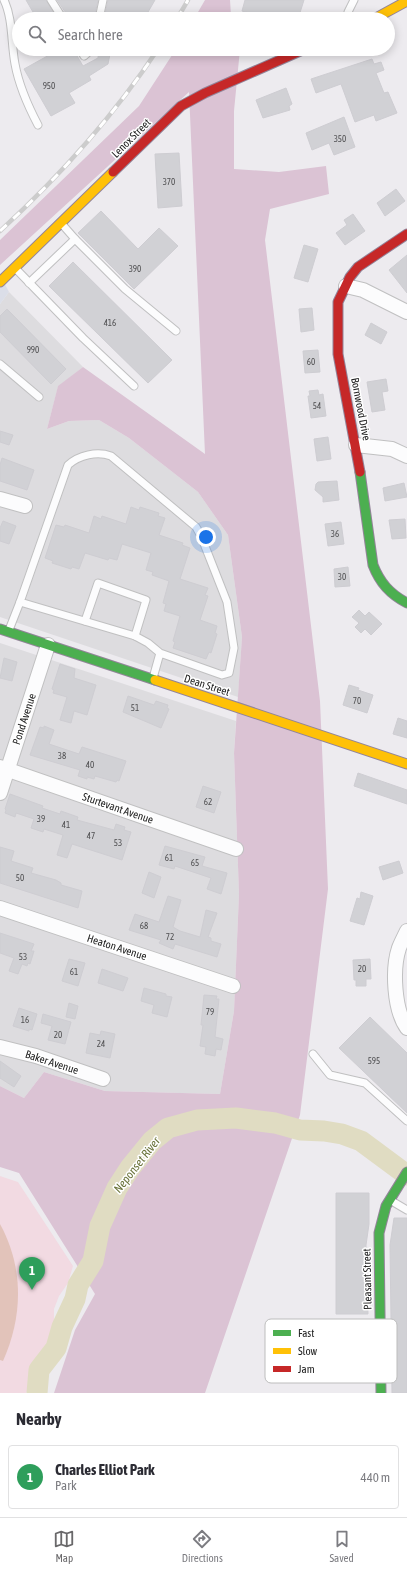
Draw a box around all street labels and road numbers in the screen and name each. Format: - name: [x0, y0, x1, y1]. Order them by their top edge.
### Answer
- street label: Lenox Street: [109, 116, 153, 160]
- street label: Bornwood Drive: [349, 377, 373, 441]
- street label: Dean Street: [183, 672, 231, 698]
- street label: Pond Avenue: [10, 692, 38, 746]
- street label: Sturtevant Avenue: [81, 790, 155, 826]
- street label: Heaton Avenue: [86, 932, 148, 962]
- street label: Baker Avenue: [24, 1048, 80, 1076]
- street label: Pleasant Street: [360, 1248, 374, 1310]

